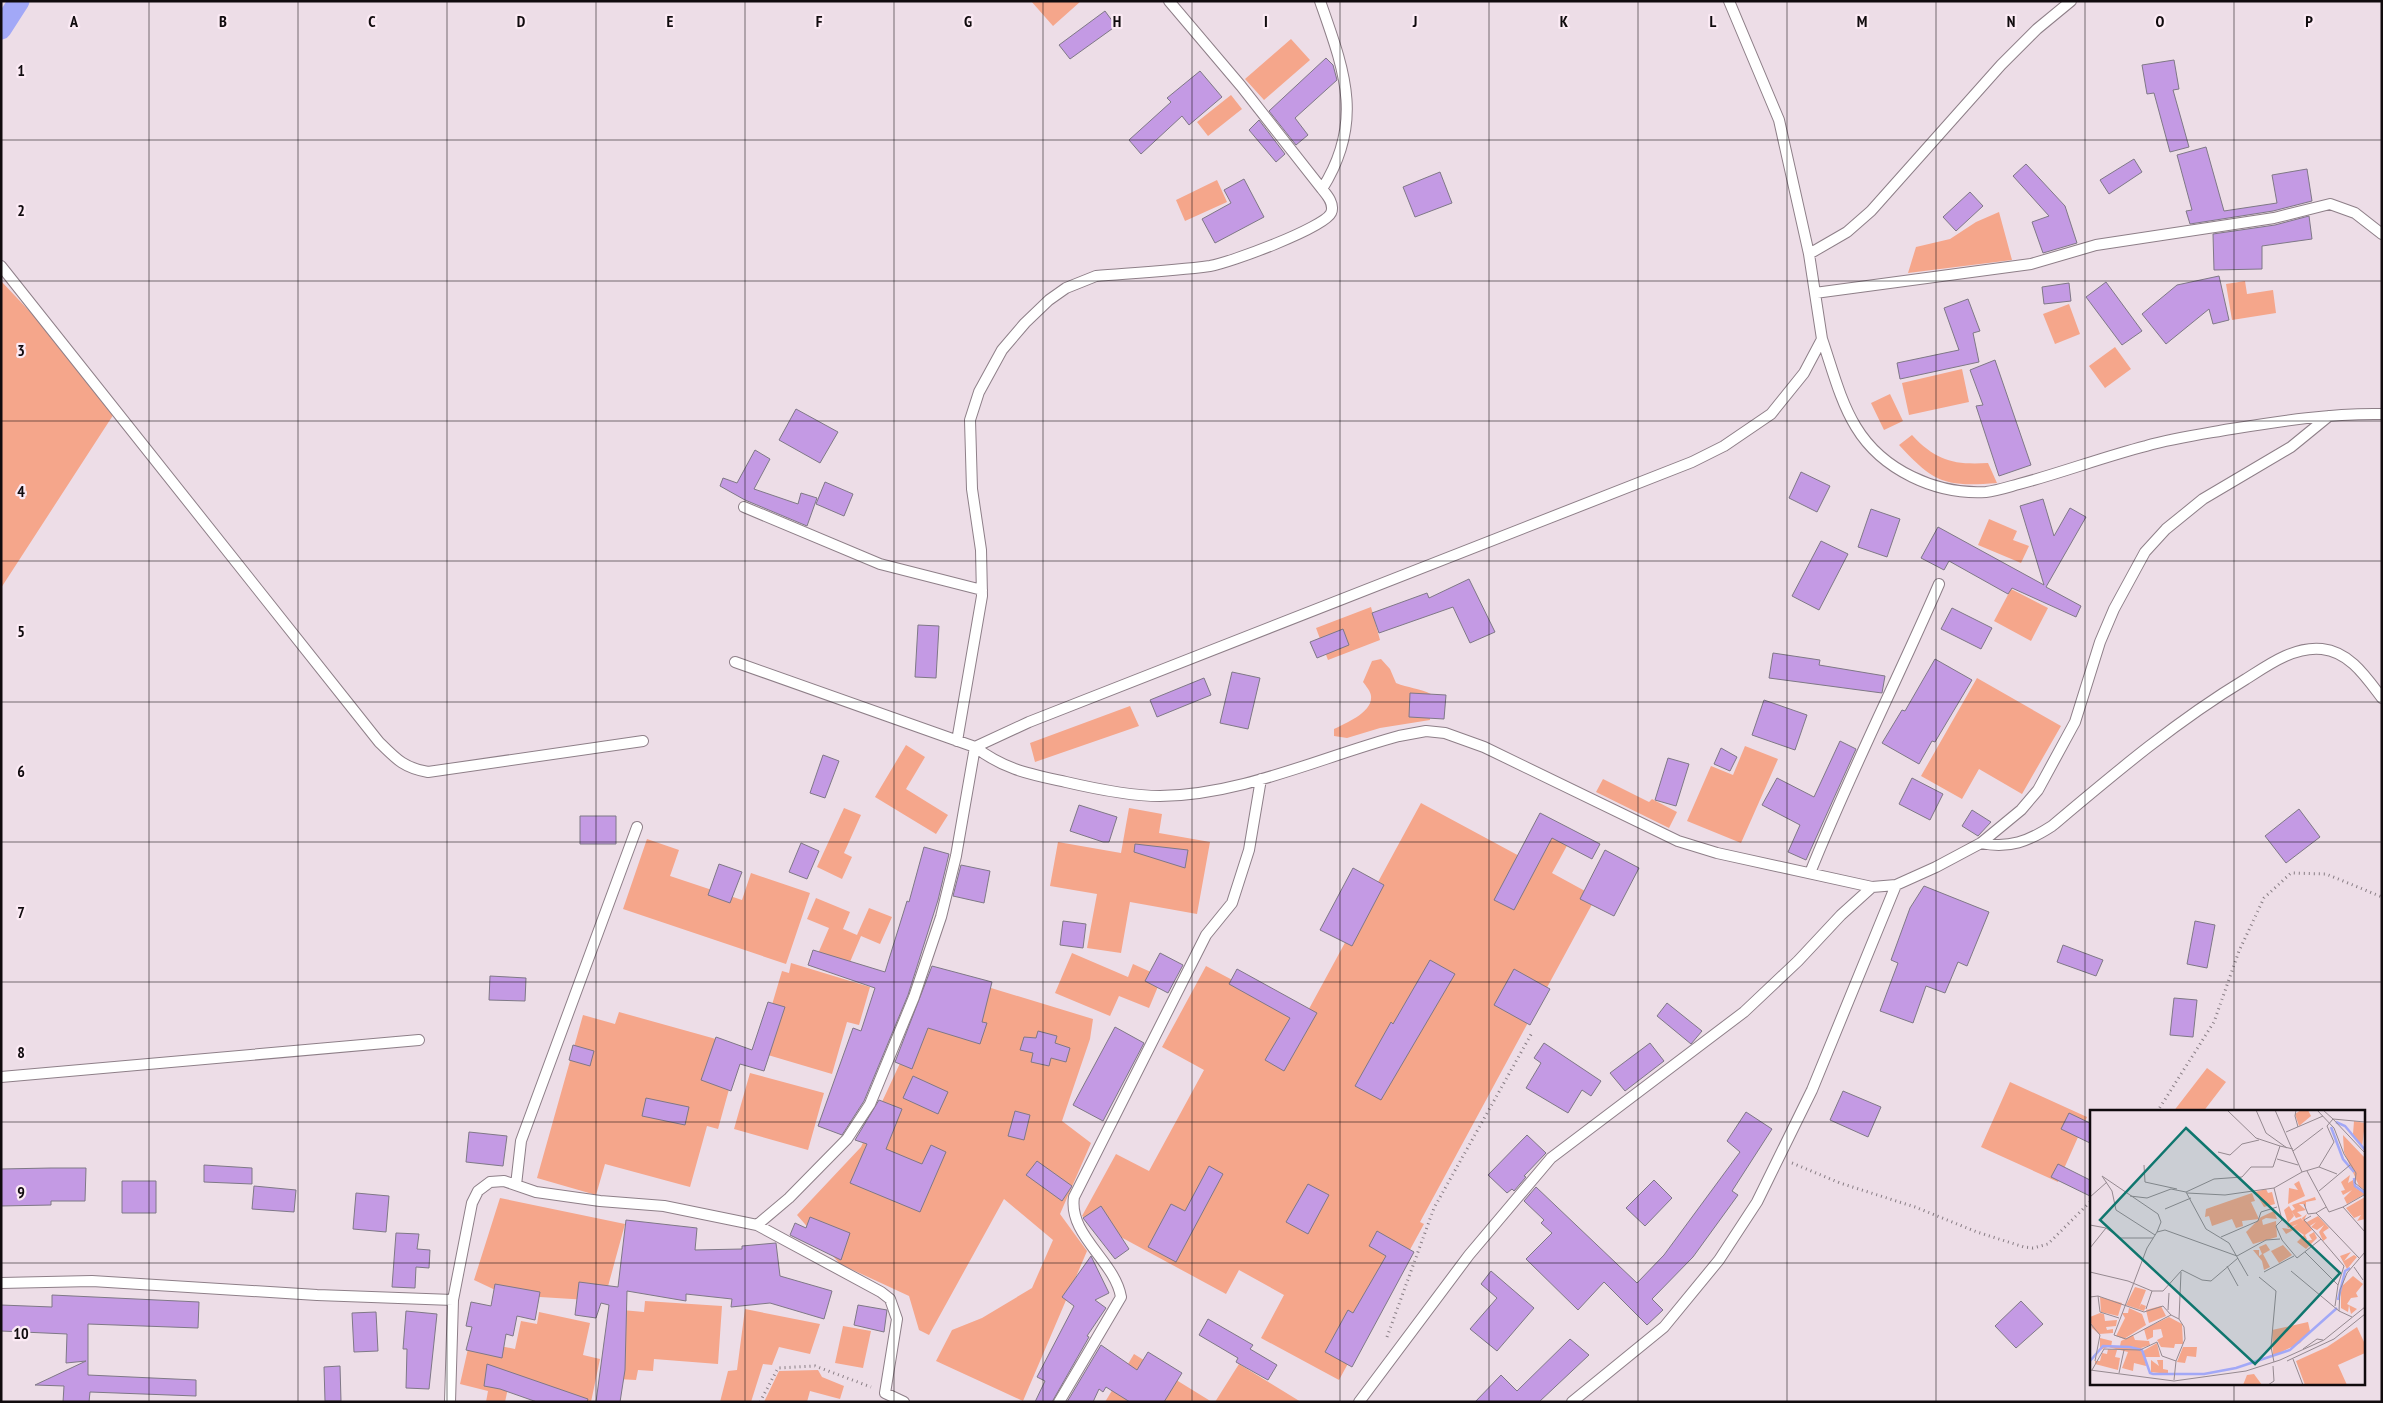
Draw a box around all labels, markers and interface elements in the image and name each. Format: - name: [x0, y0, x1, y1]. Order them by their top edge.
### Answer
- text: A: [69, 11, 79, 31]
- text: B: [219, 11, 227, 31]
- text: C: [368, 11, 376, 31]
- text: D: [517, 11, 526, 31]
- text: E: [667, 11, 674, 31]
- text: F: [816, 11, 823, 31]
- text: G: [964, 11, 972, 31]
- text: H: [1113, 11, 1121, 31]
- text: I: [1264, 11, 1268, 31]
- text: J: [1412, 11, 1417, 31]
- text: K: [1560, 11, 1569, 31]
- text: L: [1710, 11, 1717, 31]
- text: M: [1857, 11, 1867, 31]
- text: N: [2007, 11, 2015, 31]
- text: O: [2156, 11, 2165, 31]
- text: P: [2305, 11, 2313, 31]
- text: 1: [17, 60, 25, 80]
- text: 2: [17, 200, 25, 220]
- text: 3: [17, 340, 25, 360]
- text: 4: [17, 481, 25, 501]
- text: 5: [17, 621, 25, 641]
- text: 6: [17, 761, 25, 781]
- text: 7: [17, 902, 25, 922]
- text: 8: [17, 1042, 25, 1062]
- inset map: [2090, 1110, 2366, 1386]
- text: 9: [17, 1182, 25, 1202]
- text: 10: [13, 1323, 29, 1343]

